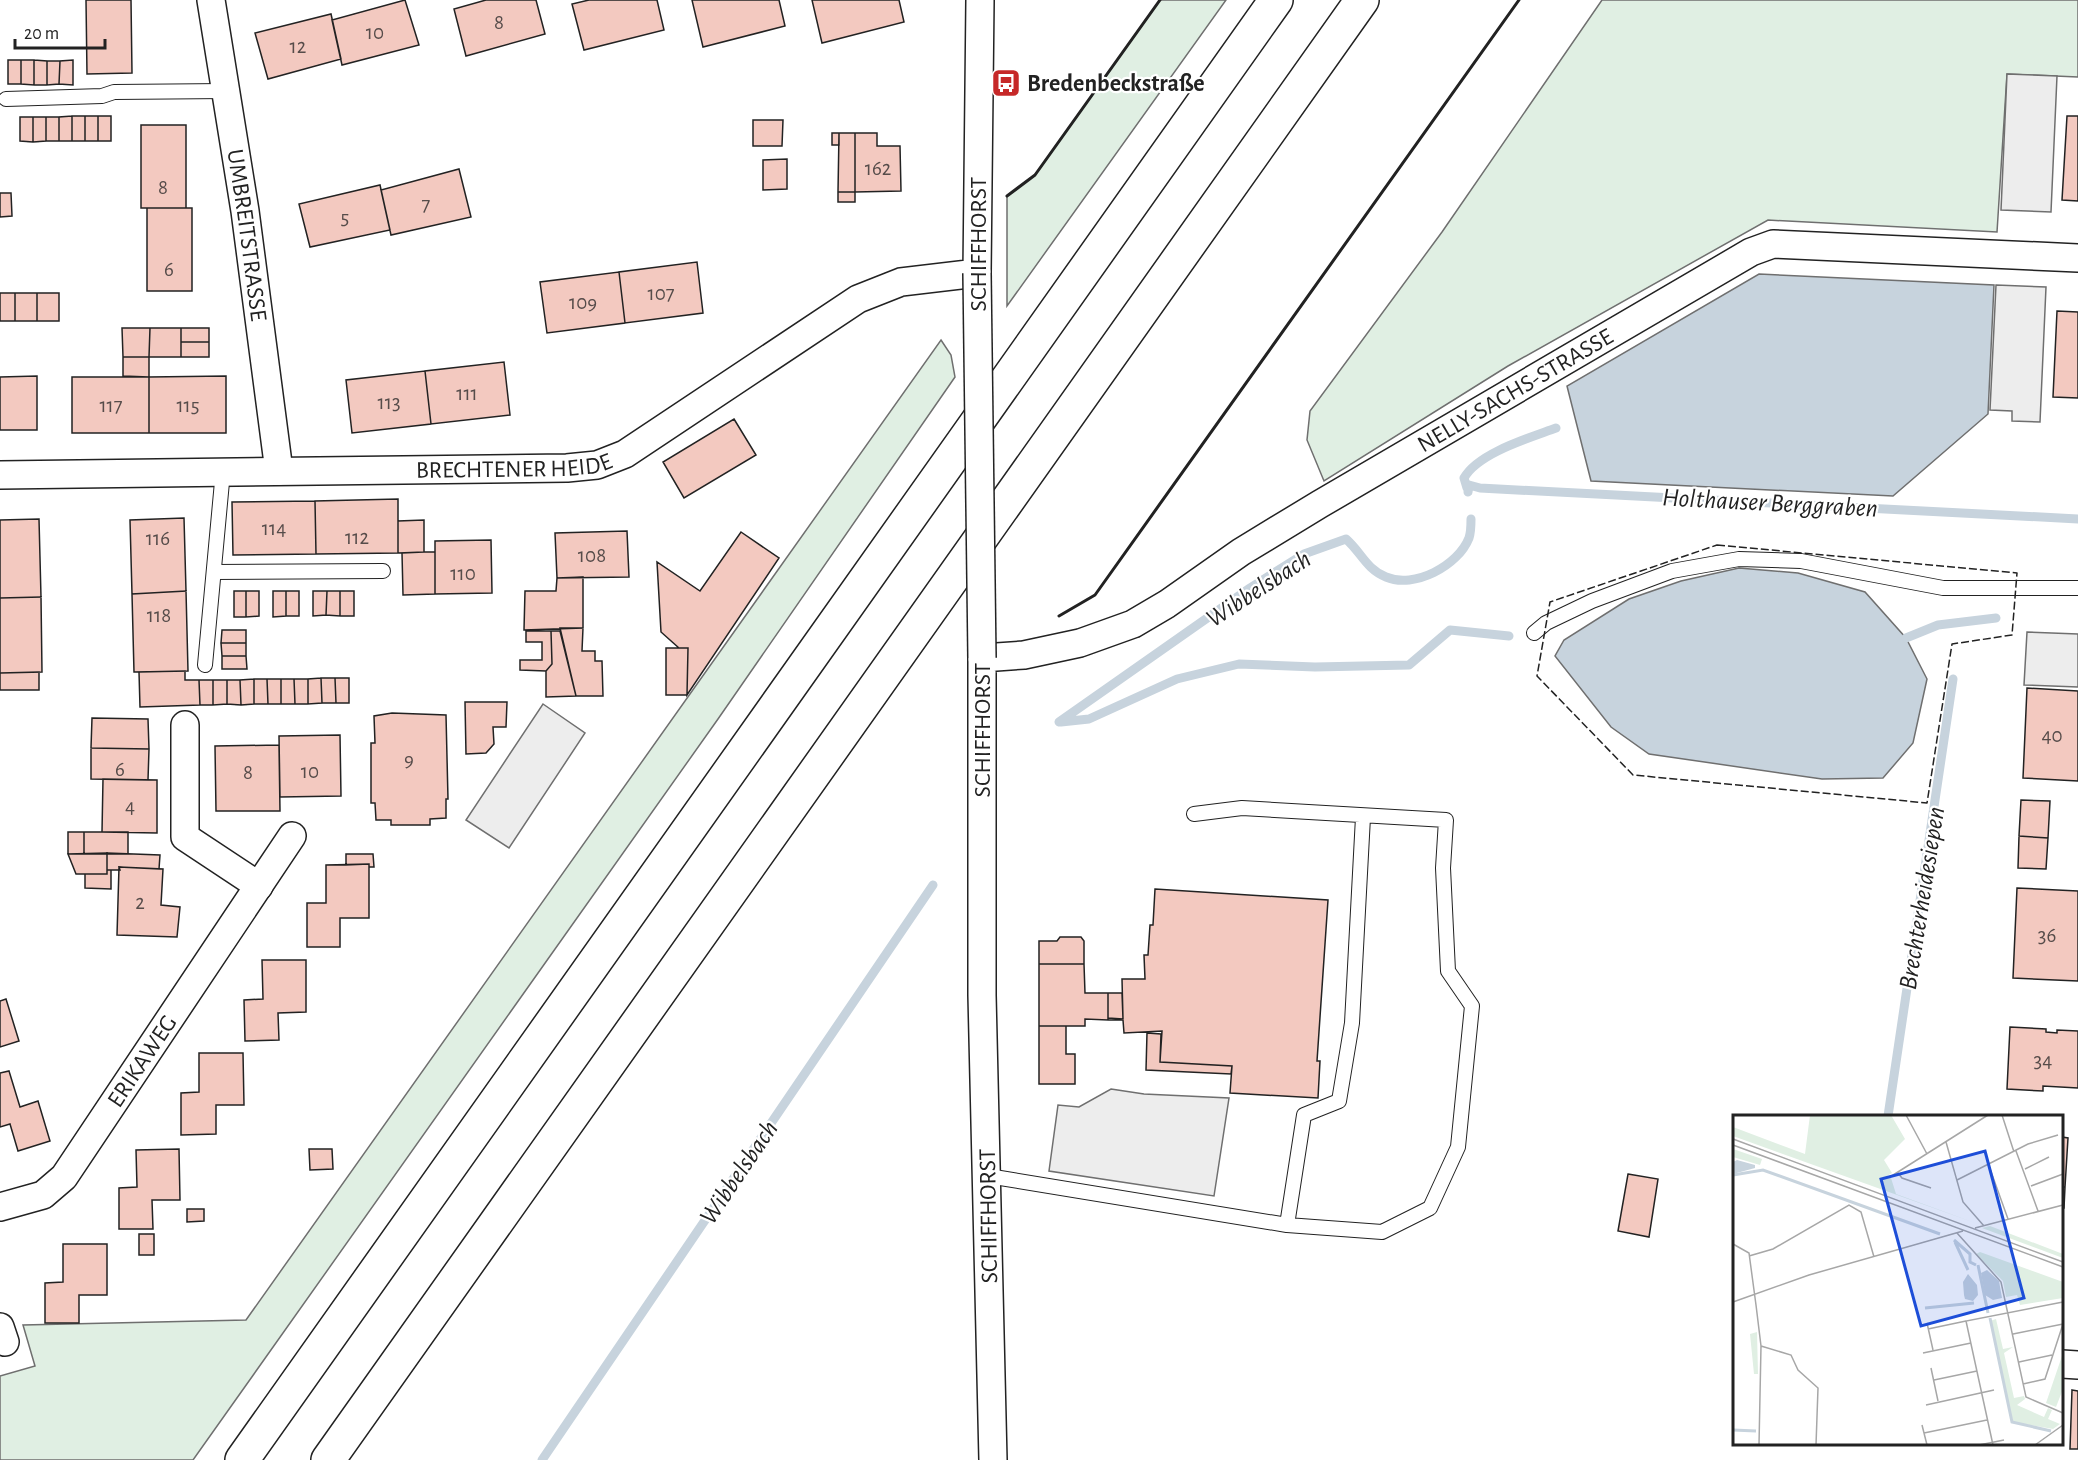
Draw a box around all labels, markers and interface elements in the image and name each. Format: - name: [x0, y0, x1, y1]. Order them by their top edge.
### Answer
- scale bar: [15, 12, 105, 50]
- house number: 8: [494, 12, 504, 33]
- house number: 10: [366, 22, 384, 43]
- text: 20 m: [24, 25, 59, 43]
- house number: 12: [290, 36, 306, 57]
- bus stop icon: Bredenbeckstraße: [990, 67, 1022, 99]
- place label: Bredenbeckstraße: [1027, 72, 1205, 96]
- street label: UMBREITSTRASSE: [222, 148, 270, 323]
- house number: 162: [865, 158, 891, 179]
- street label: SCHIFFHORST: [967, 176, 991, 311]
- house number: 8: [158, 177, 168, 198]
- house number: 7: [422, 194, 431, 215]
- house number: 5: [341, 207, 349, 228]
- house number: 6: [164, 259, 174, 280]
- house number: 107: [647, 283, 675, 304]
- house number: 109: [569, 292, 597, 313]
- street label: NELLY-SACHS-STRASSE: [1414, 324, 1618, 457]
- house number: 111: [456, 383, 478, 404]
- house number: 113: [377, 392, 401, 413]
- house number: 117: [99, 395, 123, 416]
- house number: 115: [176, 395, 200, 416]
- street label: BRECHTENER HEIDE: [416, 449, 616, 483]
- water label: Holthauser Berggraben: [1661, 484, 1878, 522]
- house number: 114: [262, 518, 286, 539]
- house number: 112: [345, 527, 369, 548]
- house number: 116: [146, 528, 170, 549]
- house number: 108: [578, 545, 606, 566]
- water label: Wibbelsbach: [1202, 546, 1316, 632]
- house number: 110: [450, 563, 476, 584]
- house number: 118: [147, 605, 171, 626]
- street label: SCHIFFHORST: [971, 662, 995, 797]
- house number: 40: [2041, 725, 2063, 746]
- house number: 9: [404, 749, 414, 770]
- house number: 6: [115, 759, 125, 780]
- house number: 10: [301, 761, 319, 782]
- house number: 8: [243, 762, 253, 783]
- house number: 4: [125, 796, 135, 817]
- water label: Brechterheidesiepen: [1895, 805, 1949, 991]
- house number: 2: [135, 892, 145, 913]
- house number: 36: [2038, 925, 2056, 946]
- street label: ERIKAWEG: [103, 1011, 182, 1112]
- house number: 34: [2034, 1050, 2052, 1071]
- inset map: [1733, 1115, 2063, 1445]
- water label: Wibbelsbach: [695, 1116, 783, 1229]
- street label: SCHIFFHORST: [976, 1148, 1002, 1284]

